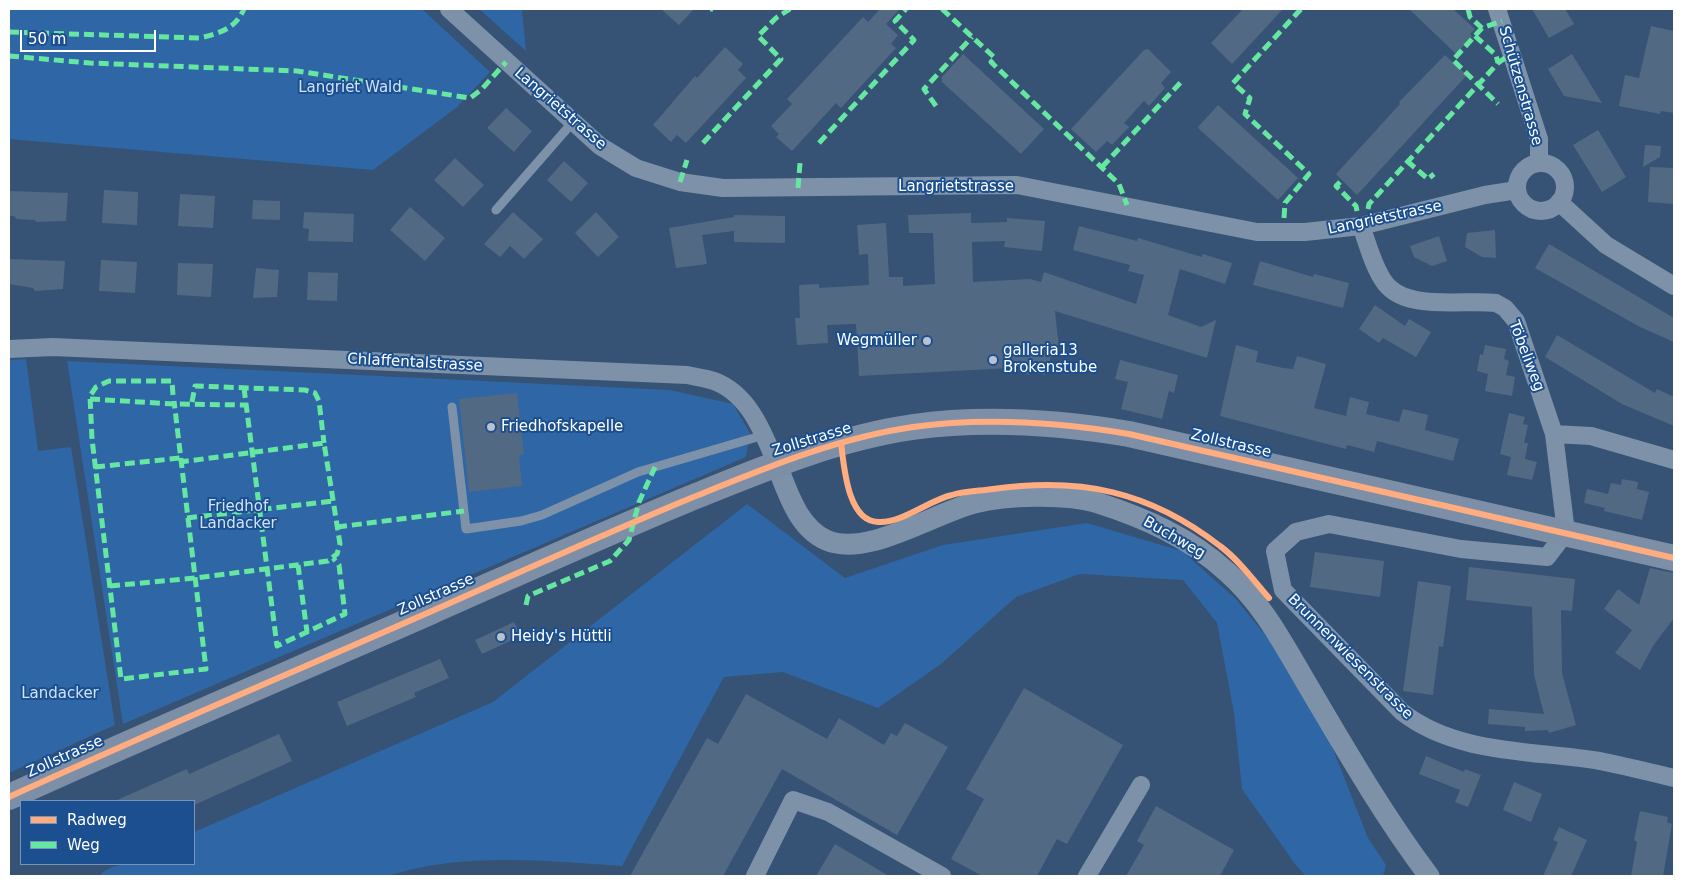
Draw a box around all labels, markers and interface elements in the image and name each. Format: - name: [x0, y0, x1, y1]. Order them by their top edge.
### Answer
- scale bar: [22, 20, 159, 52]
- street label: Schützenstrasse: [1494, 24, 1546, 148]
- text: 50 m: [28, 30, 66, 48]
- street label: Langrietstrasse: [510, 64, 610, 154]
- park label: Langriet Wald: [298, 79, 402, 97]
- street label: Langrietstrasse: [898, 178, 1014, 196]
- street label: Langrietstrasse: [1326, 197, 1444, 239]
- street label: Töbeliweg: [1504, 318, 1548, 394]
- place label: Wegmüller: [836, 332, 917, 350]
- marker: Wegmüller: [921, 335, 933, 347]
- place label: galleria13 Brokenstube: [1003, 342, 1097, 377]
- street label: Chlaffentalstrasse: [347, 350, 483, 376]
- marker: galleria13 Brokenstube: [987, 354, 999, 366]
- place label: Friedhofskapelle: [501, 418, 623, 436]
- street label: Zollstrasse: [770, 419, 854, 461]
- marker: Friedhofskapelle: [485, 421, 497, 433]
- street label: Zollstrasse: [1189, 426, 1273, 462]
- park label: Friedhof Landacker: [199, 498, 277, 533]
- street label: Buchweg: [1140, 513, 1208, 563]
- street label: Zollstrasse: [395, 570, 477, 620]
- street label: Brunnenwiesenstrasse: [1284, 591, 1416, 723]
- place label: Heidy's Hüttli: [511, 628, 612, 646]
- marker: Heidy's Hüttli: [495, 631, 507, 643]
- park label: Landacker: [21, 685, 99, 703]
- street label: Zollstrasse: [24, 732, 106, 782]
- legend: [20, 800, 195, 865]
- text: Radweg: [67, 811, 127, 829]
- text: Weg: [67, 836, 100, 854]

